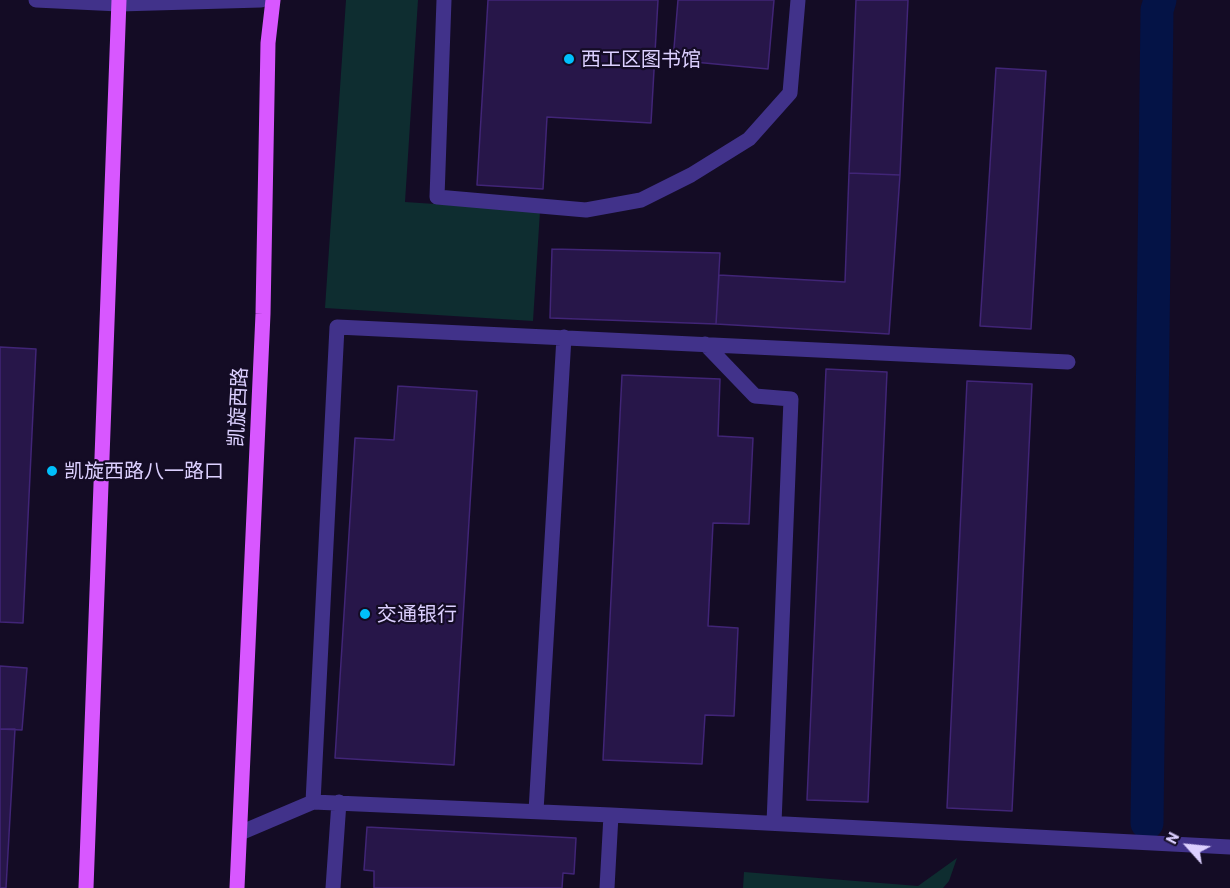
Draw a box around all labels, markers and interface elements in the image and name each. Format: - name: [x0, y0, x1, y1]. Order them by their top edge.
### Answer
- place label: 西工区图书馆: [581, 47, 701, 71]
- marker: 西工区图书馆: [562, 52, 576, 66]
- street label: 凯旋西路: [224, 366, 252, 448]
- place label: 凯旋西路八一路口: [64, 459, 224, 483]
- marker: 凯旋西路八一路口: [45, 464, 59, 478]
- place label: 交通银行: [377, 602, 457, 626]
- marker: 交通银行: [358, 607, 372, 621]
- north arrow: [1158, 816, 1218, 876]
- text: N: [1161, 829, 1182, 847]

